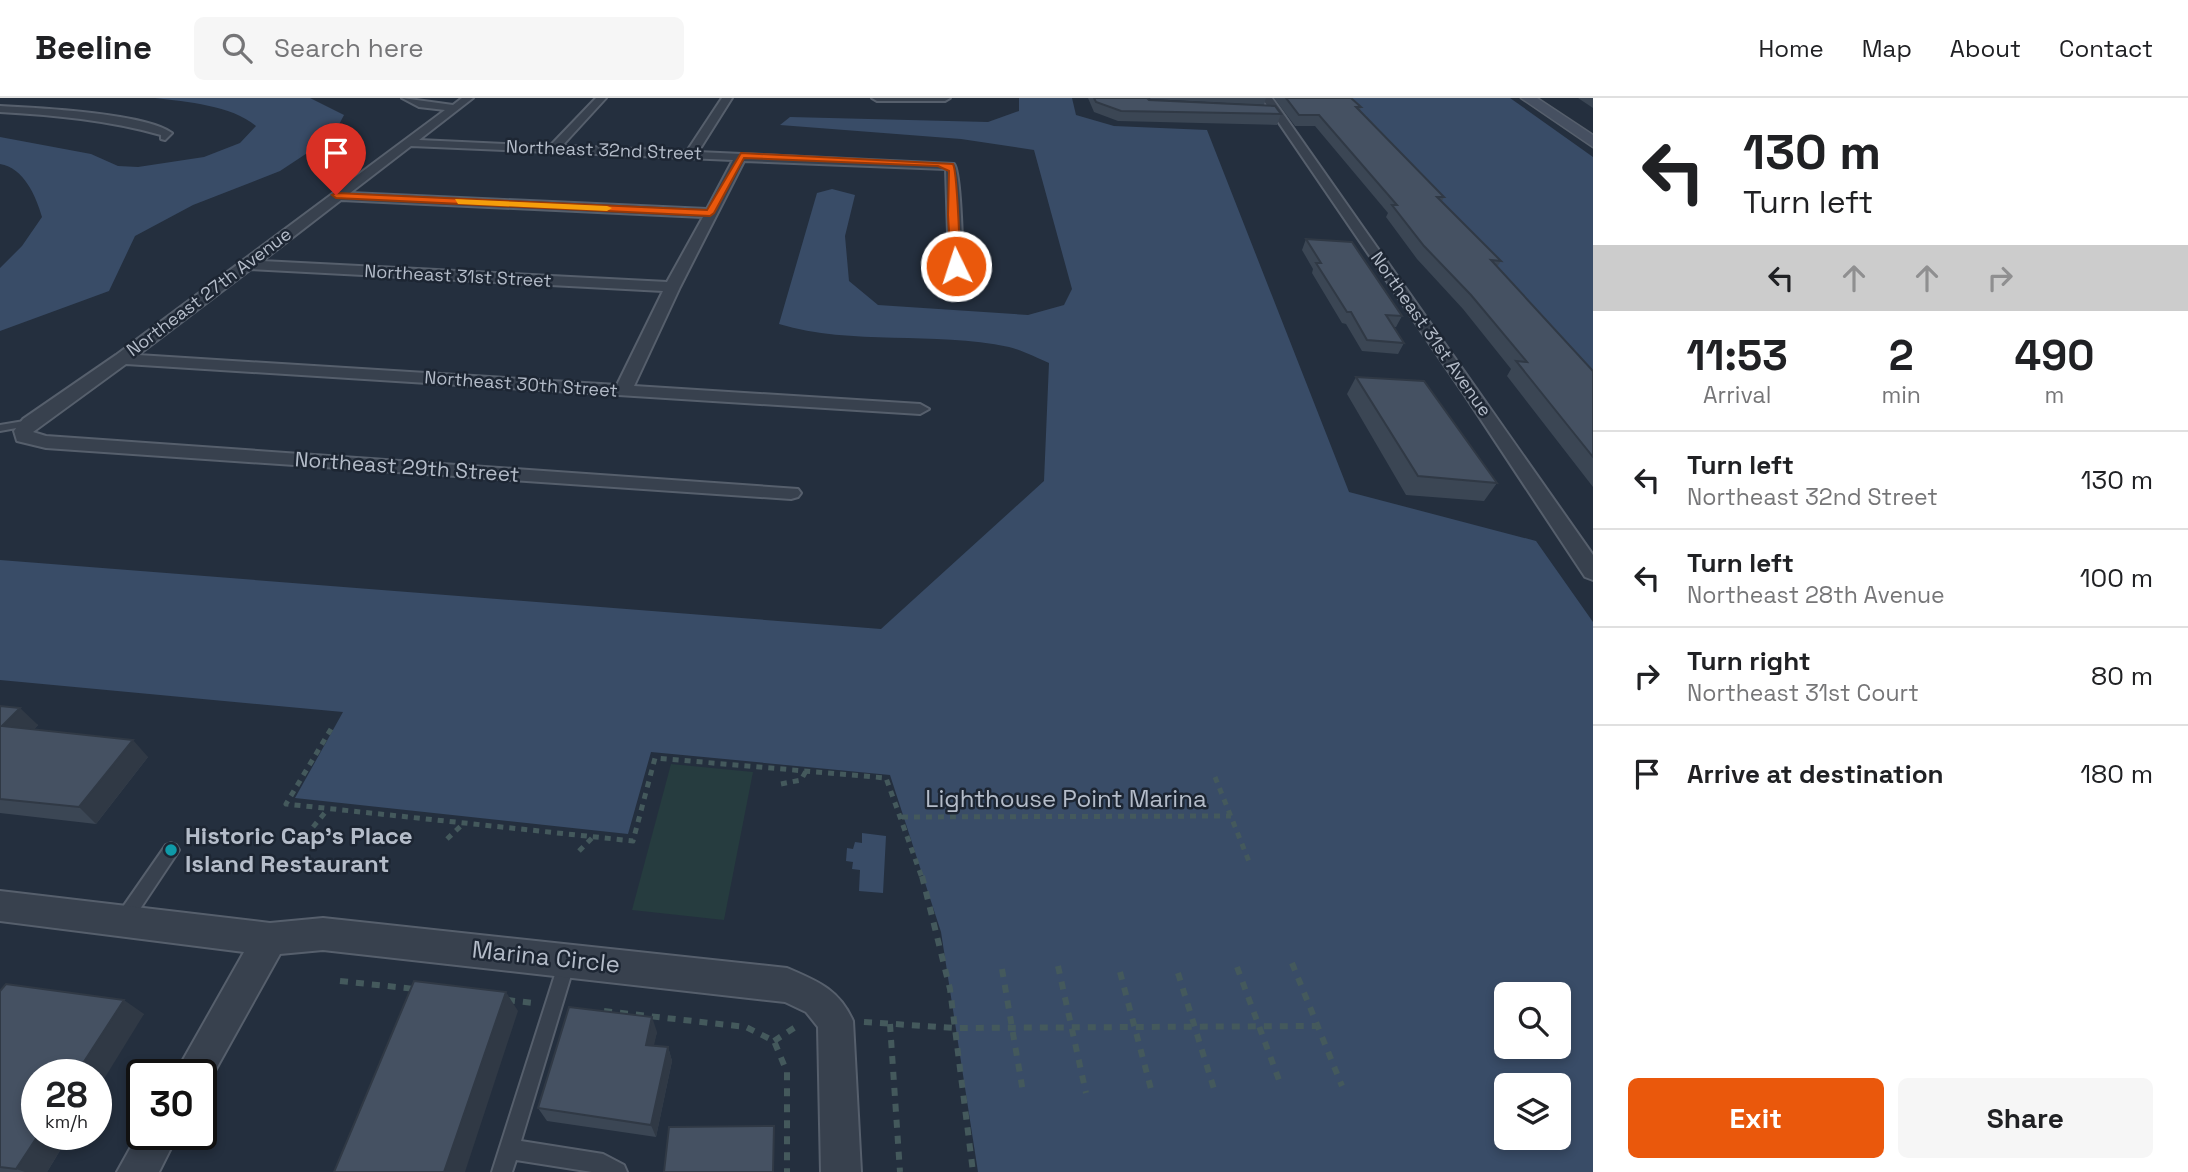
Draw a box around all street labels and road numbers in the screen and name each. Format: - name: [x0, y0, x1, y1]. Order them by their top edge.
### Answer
- street label: Northeast 32nd Street: [506, 135, 702, 164]
- street label: Northeast 27th Avenue: [122, 222, 296, 361]
- street label: Northeast 31st Avenue: [1366, 247, 1497, 421]
- street label: Northeast 31st Street: [364, 259, 552, 292]
- street label: Northeast 30th Street: [424, 365, 618, 402]
- street label: Northeast 29th Street: [294, 445, 520, 488]
- street label: Lighthouse Point Marina: [925, 783, 1207, 814]
- street label: Marina Circle: [471, 933, 622, 980]

